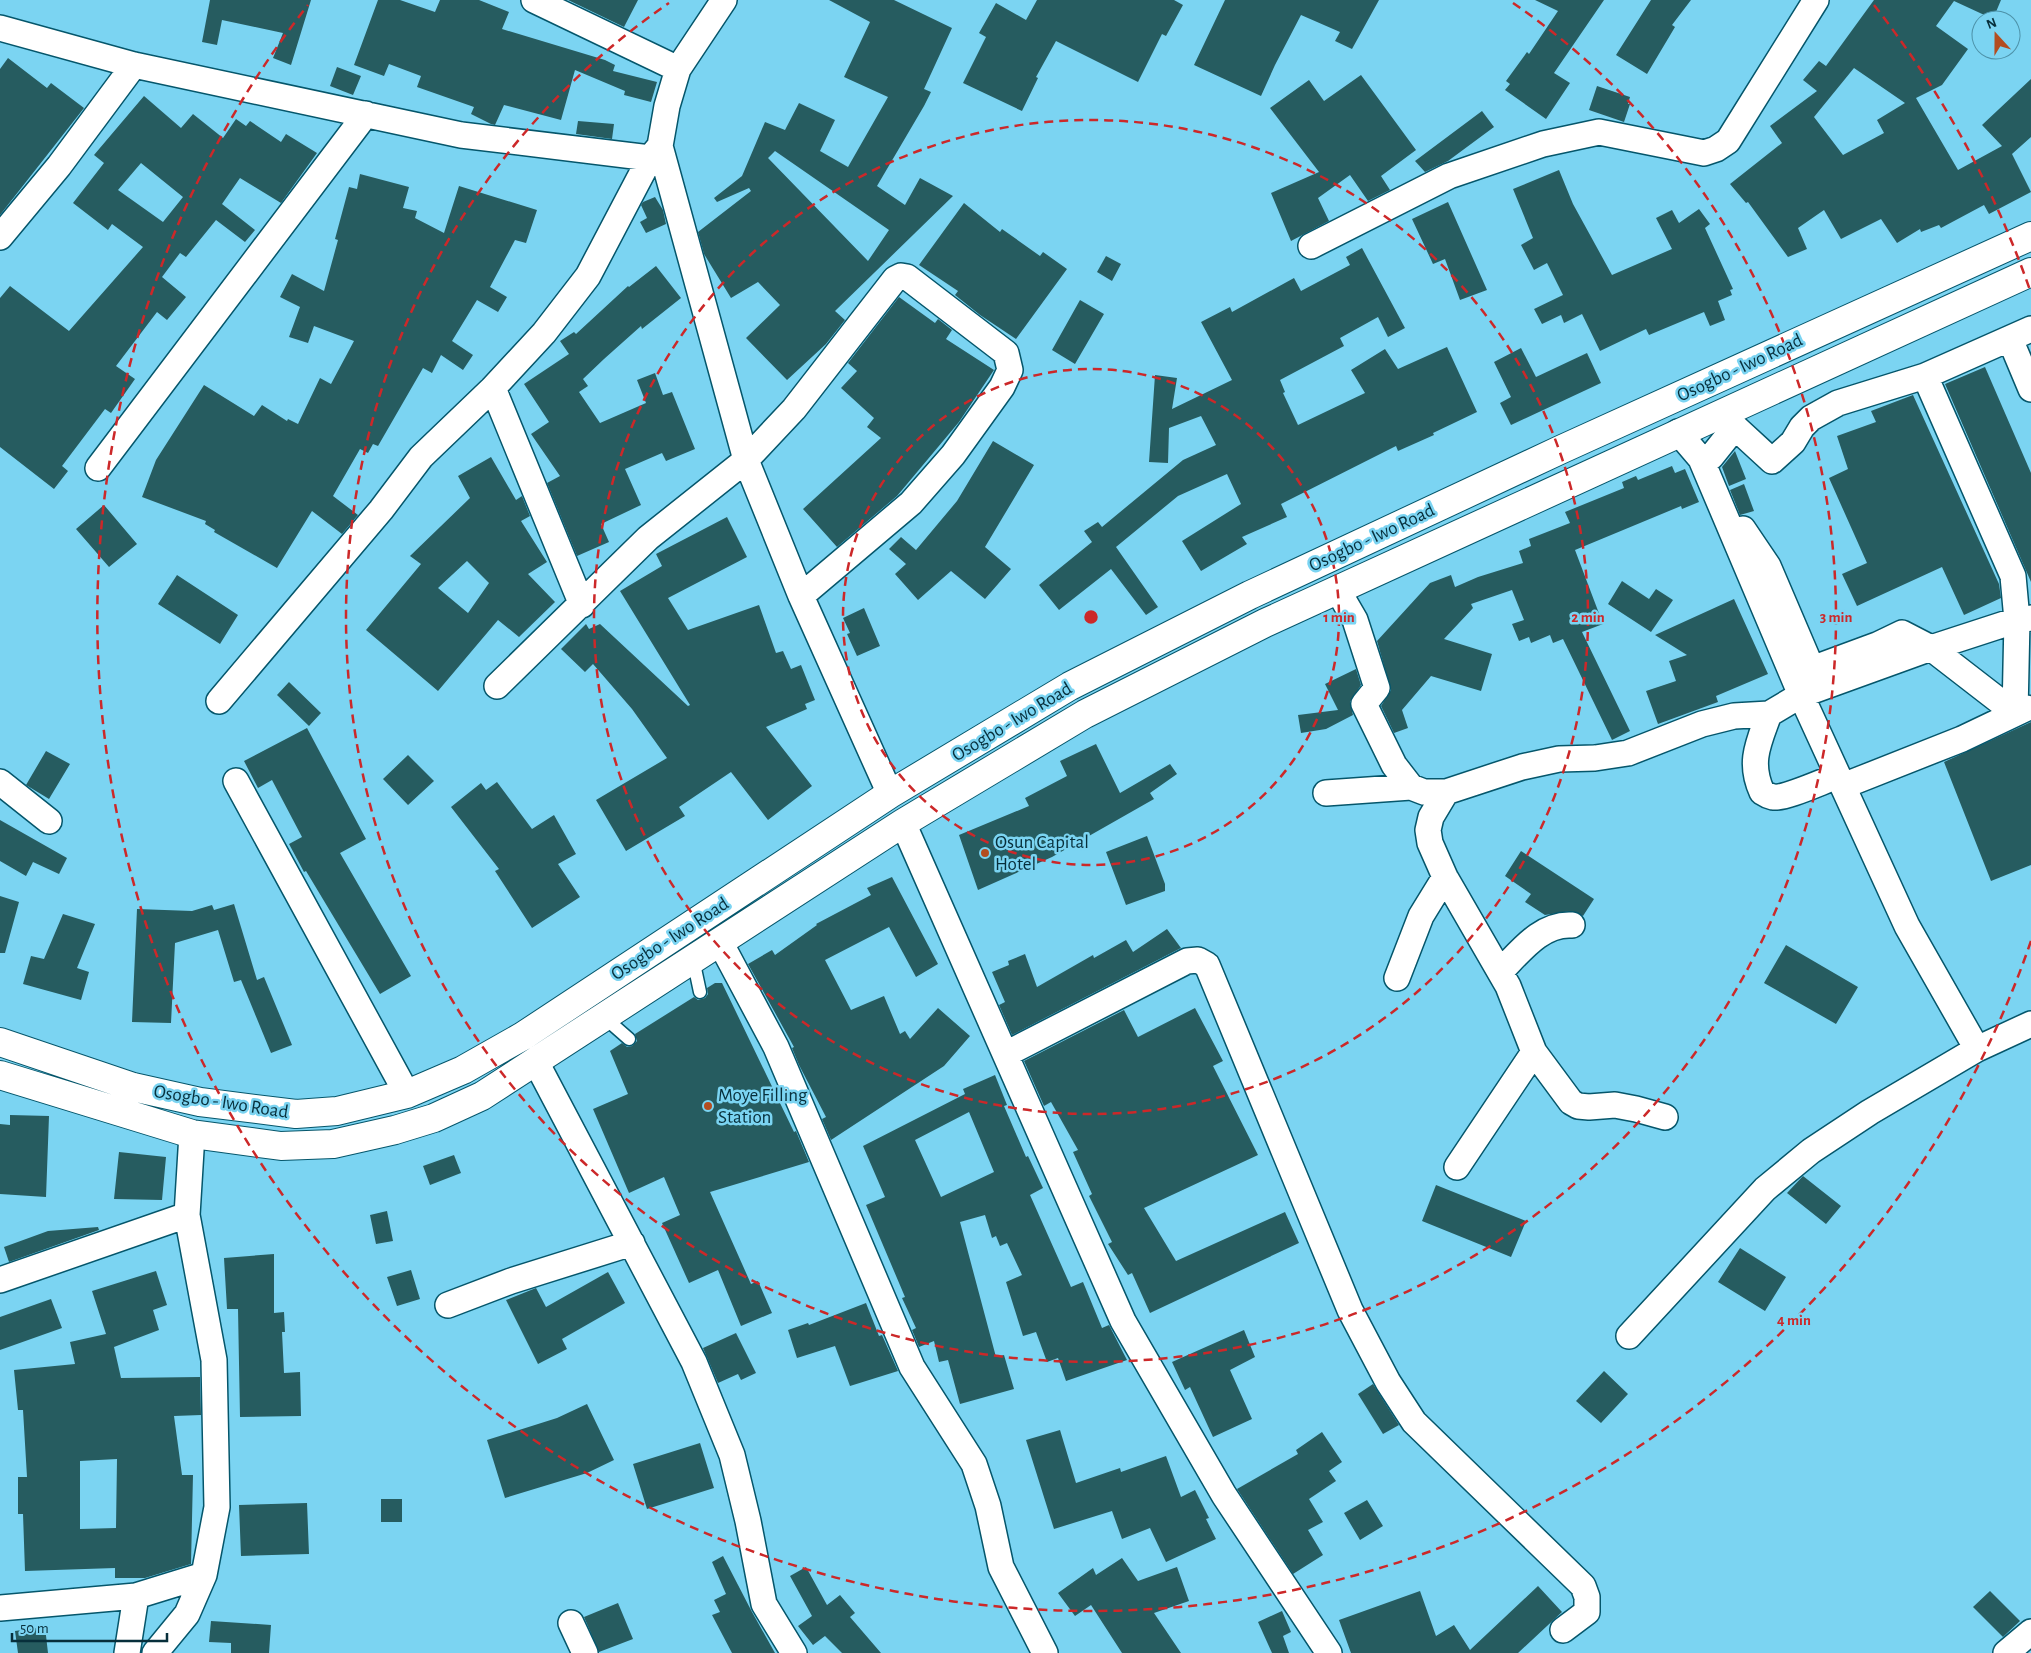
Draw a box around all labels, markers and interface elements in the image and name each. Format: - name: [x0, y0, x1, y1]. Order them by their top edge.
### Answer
- north arrow: [1971, 10, 2021, 60]
- text: N: [1985, 16, 1999, 32]
- street label: Osogbo - Iwo Road: [1674, 331, 1806, 405]
- street label: Osogbo - Iwo Road: [1306, 501, 1438, 575]
- centre of rings: [1082, 608, 1100, 626]
- text: 1 min: [1323, 610, 1355, 625]
- text: 2 min: [1571, 610, 1605, 625]
- text: 3 min: [1820, 610, 1852, 625]
- street label: Osogbo - Iwo Road: [949, 679, 1075, 765]
- place label: Osun Capital Hotel: [995, 833, 1089, 874]
- marker: Osun Capital Hotel: [979, 847, 991, 859]
- street label: Osogbo - Iwo Road: [608, 894, 732, 984]
- street label: Osogbo - Iwo Road: [152, 1082, 290, 1122]
- place label: Moye Filling Station: [718, 1086, 808, 1127]
- marker: Moye Filling Station: [702, 1100, 714, 1112]
- text: 4 min: [1777, 1313, 1811, 1328]
- scale bar: [12, 1610, 168, 1642]
- text: 50 m: [20, 1621, 49, 1636]

